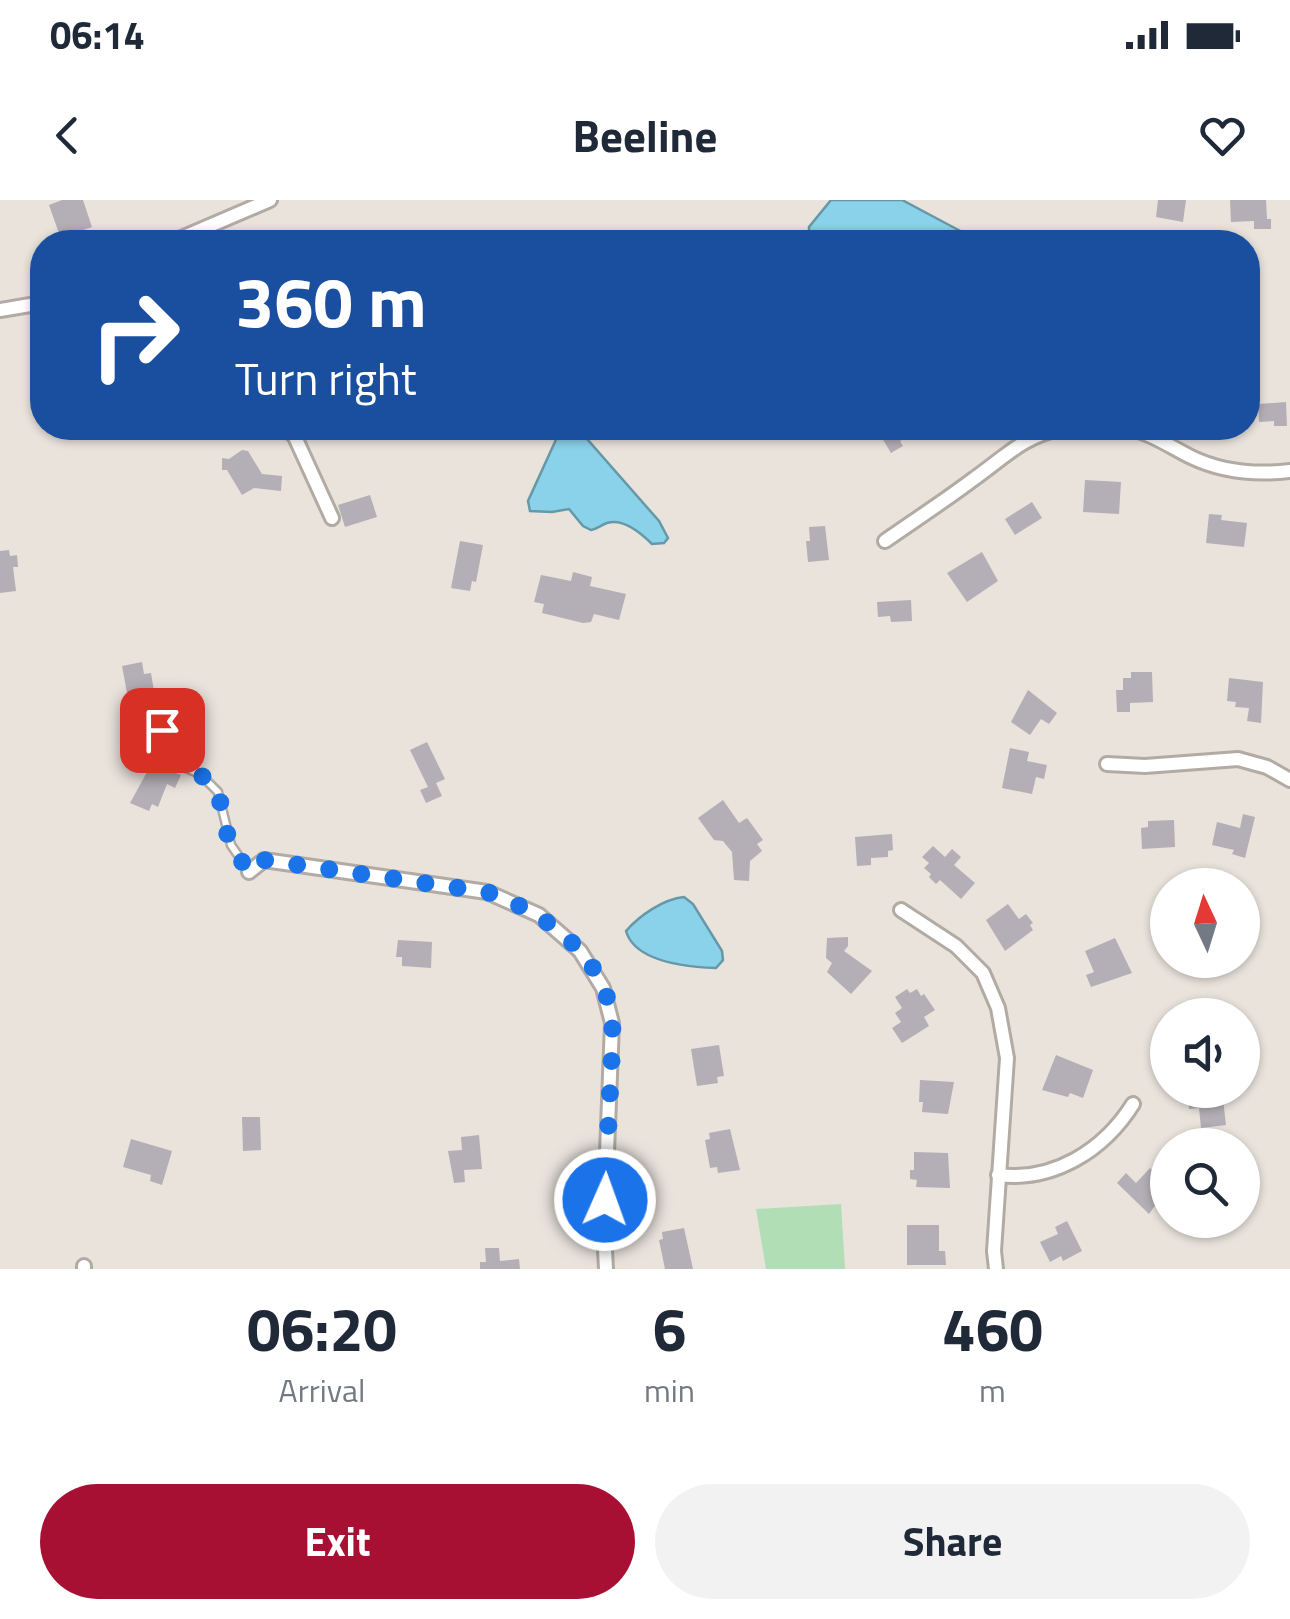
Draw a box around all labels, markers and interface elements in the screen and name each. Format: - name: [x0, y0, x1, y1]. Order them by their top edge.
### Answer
- text: 06:14: [50, 6, 145, 64]
- text: Beeline: [573, 101, 717, 169]
- icon: back: [40, 108, 95, 163]
- icon: heart: [1195, 108, 1250, 163]
- text: 360 m: [235, 248, 427, 354]
- icon: right: [70, 270, 200, 400]
- text: Turn right: [235, 344, 417, 412]
- pin: [120, 688, 205, 773]
- icon: arrive: [135, 703, 190, 758]
- north arrow: [1150, 868, 1260, 978]
- map controls: [1150, 868, 1260, 1238]
- button: sound: [1150, 998, 1260, 1108]
- button: search: [1150, 1128, 1260, 1238]
- position arrow: [553, 1148, 657, 1252]
- text: 06:20: [247, 1283, 397, 1374]
- text: 6: [653, 1283, 686, 1374]
- text: 460: [942, 1283, 1043, 1374]
- text: Arrival: [279, 1366, 365, 1414]
- text: min: [644, 1366, 695, 1414]
- text: m: [979, 1366, 1006, 1414]
- button: Exit: [40, 1484, 635, 1599]
- button: Share: [655, 1484, 1250, 1599]

